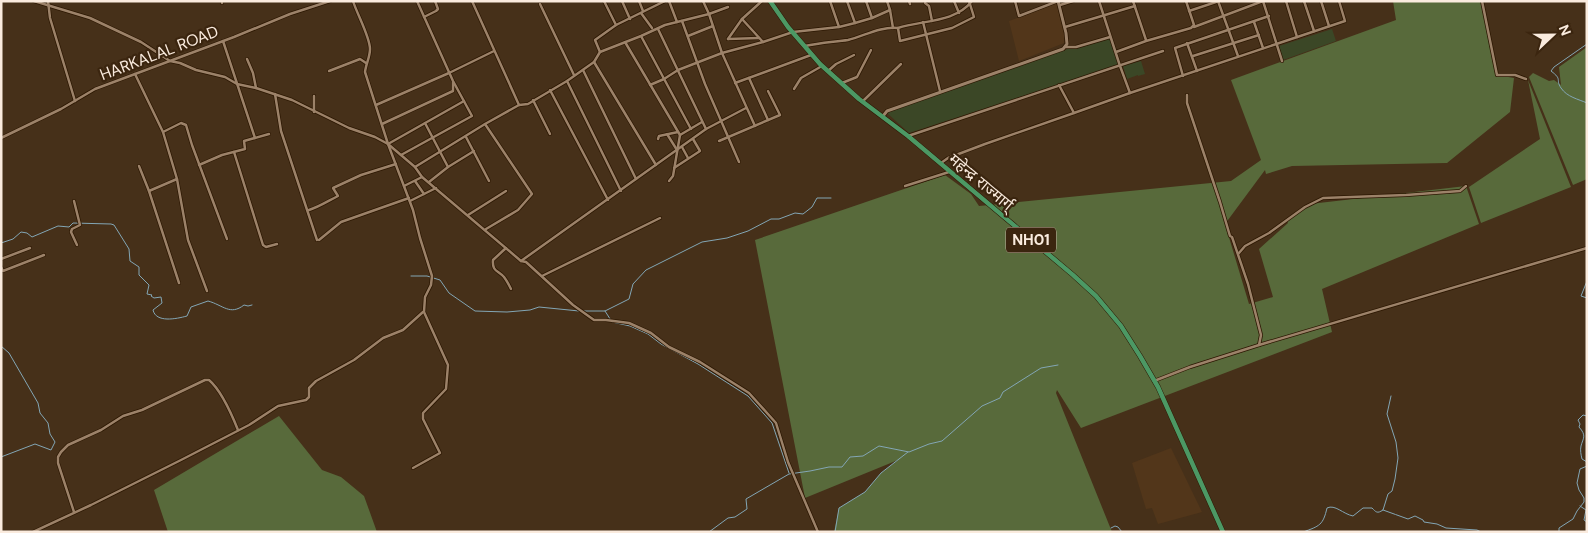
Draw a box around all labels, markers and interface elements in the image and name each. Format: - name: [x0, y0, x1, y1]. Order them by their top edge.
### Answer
- north arrow: [1528, 10, 1578, 60]
- street label: HARKALAL ROAD: [97, 21, 221, 85]
- text: N: [1555, 22, 1575, 38]
- street label: महेन्द्र राज्मार्ग्: [944, 149, 1020, 217]
- road number: NH01: [1006, 228, 1056, 252]

